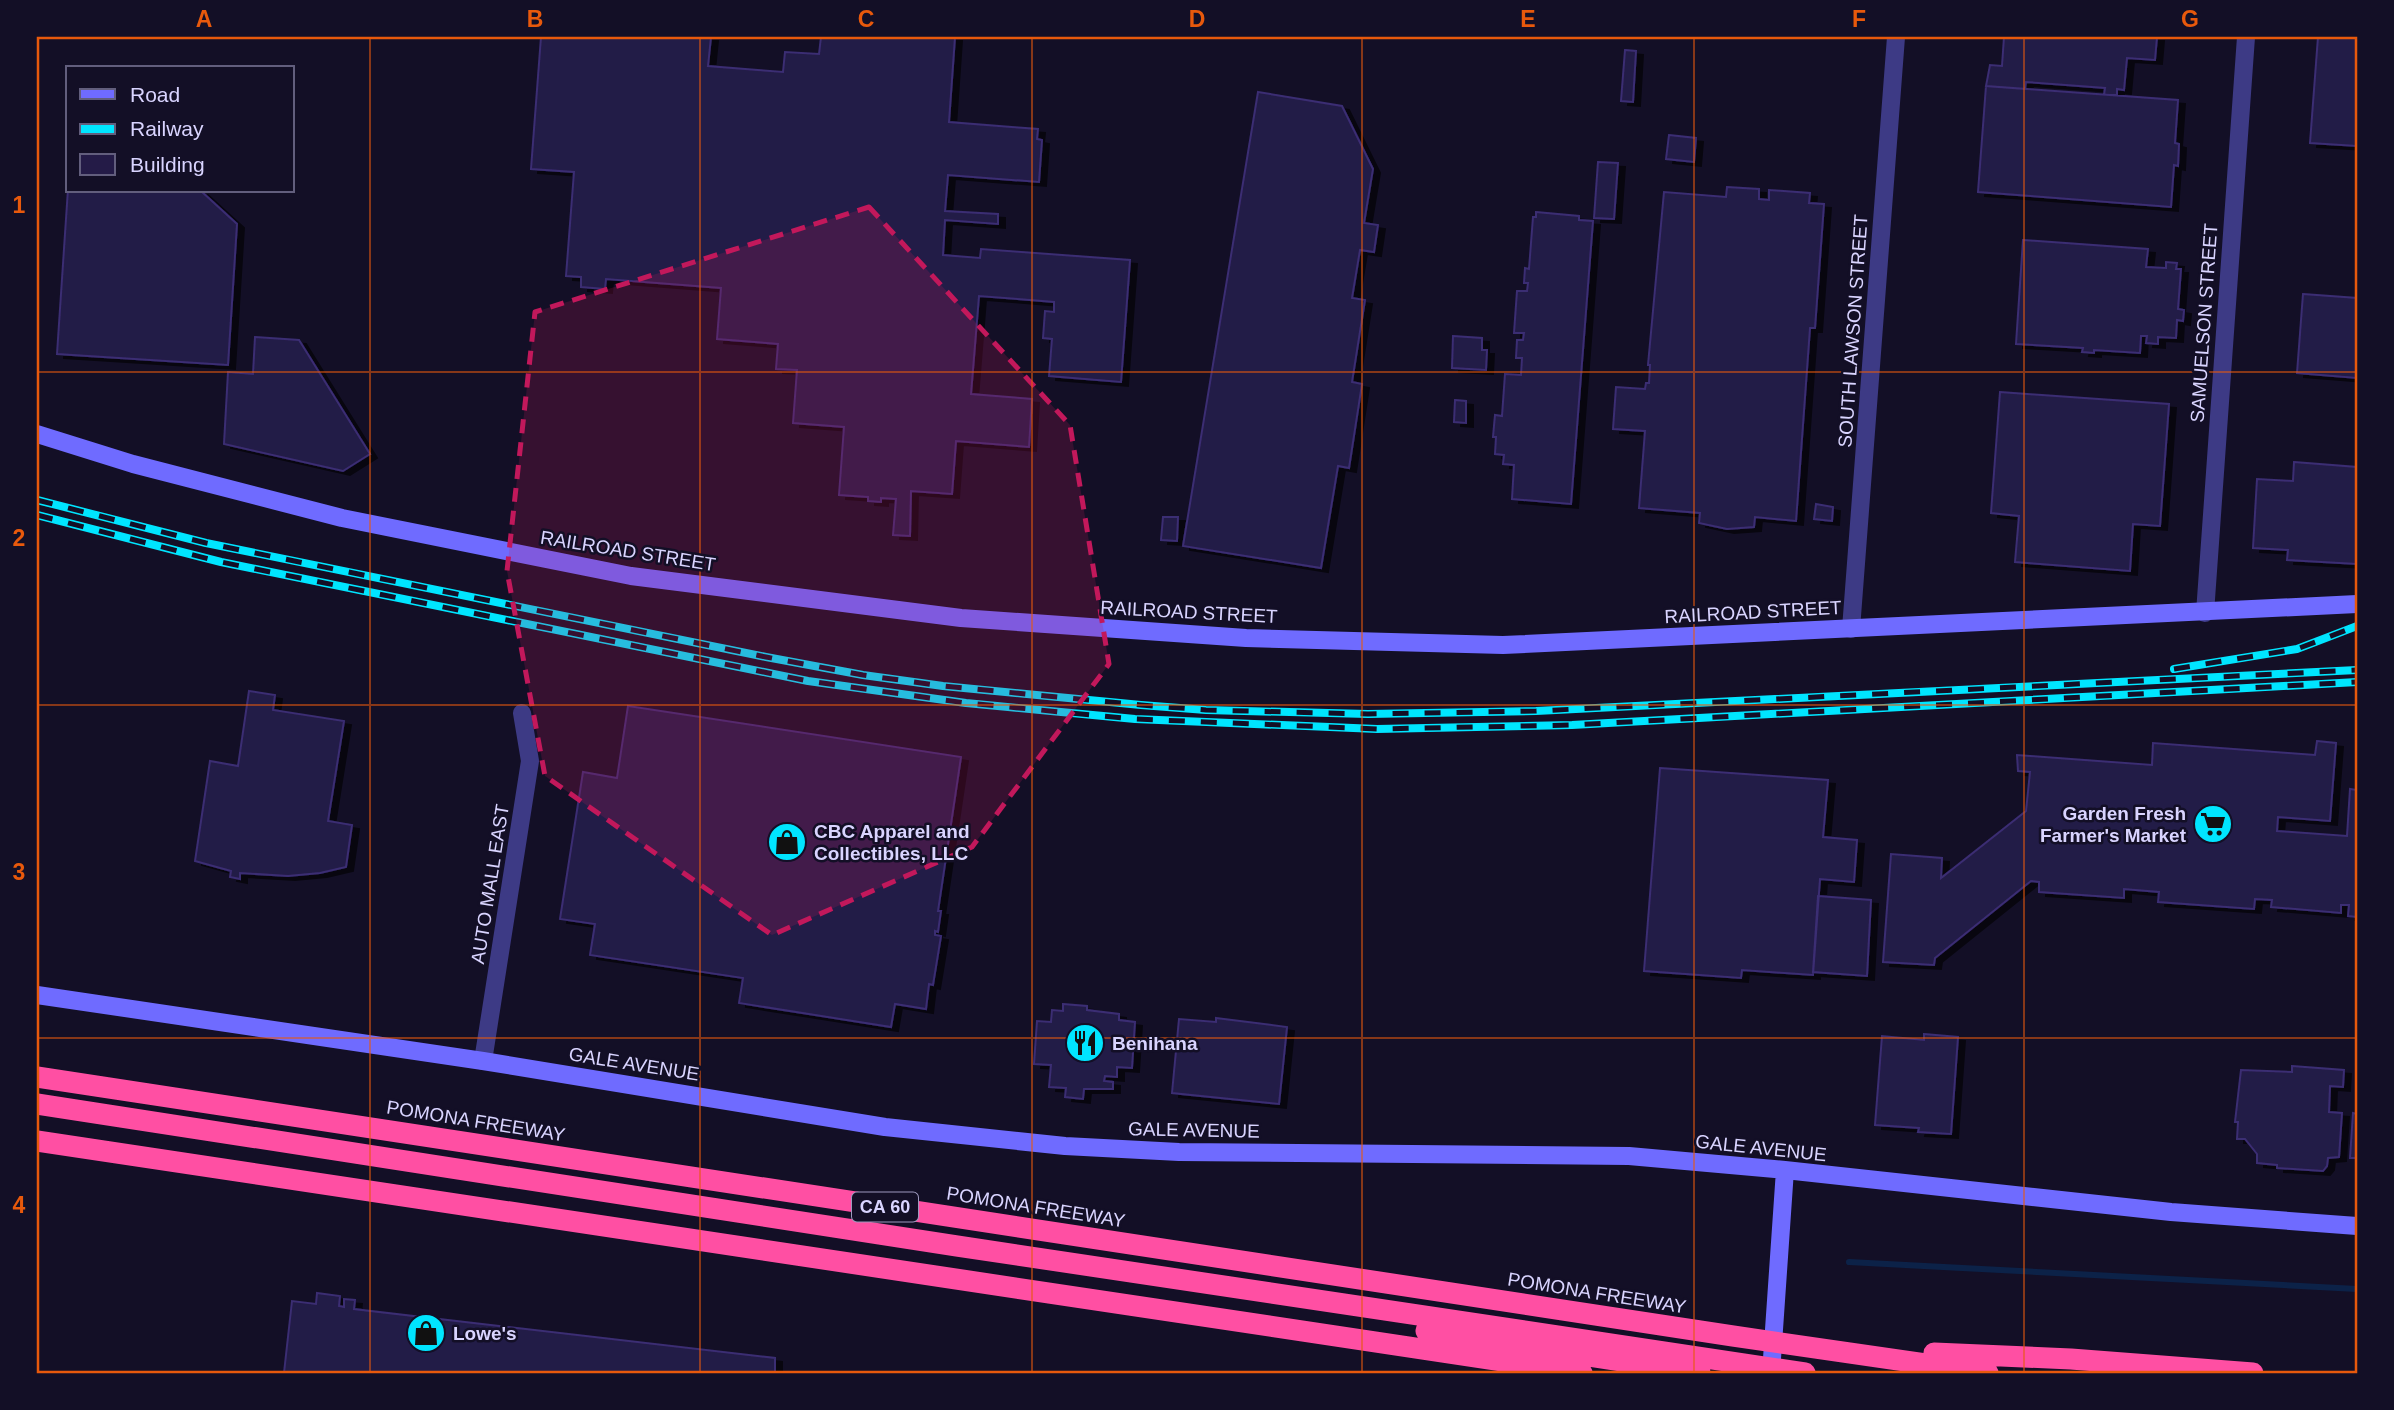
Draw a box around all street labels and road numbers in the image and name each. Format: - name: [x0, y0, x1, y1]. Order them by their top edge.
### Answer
- street label: SOUTH LAWSON STREET: [1834, 213, 1872, 448]
- street label: SAMUELSON STREET: [2187, 222, 2221, 423]
- street label: RAILROAD STREET: [539, 527, 718, 575]
- street label: RAILROAD STREET: [1100, 597, 1278, 627]
- street label: RAILROAD STREET: [1664, 597, 1842, 627]
- street label: AUTO MALL EAST: [467, 802, 513, 965]
- street label: GALE AVENUE: [567, 1043, 701, 1085]
- street label: POMONA FREEWAY: [385, 1097, 567, 1146]
- street label: GALE AVENUE: [1128, 1118, 1260, 1142]
- street label: GALE AVENUE: [1694, 1131, 1828, 1165]
- street label: POMONA FREEWAY: [945, 1183, 1127, 1232]
- road number: CA 60: [852, 1192, 918, 1222]
- street label: POMONA FREEWAY: [1506, 1269, 1688, 1318]

